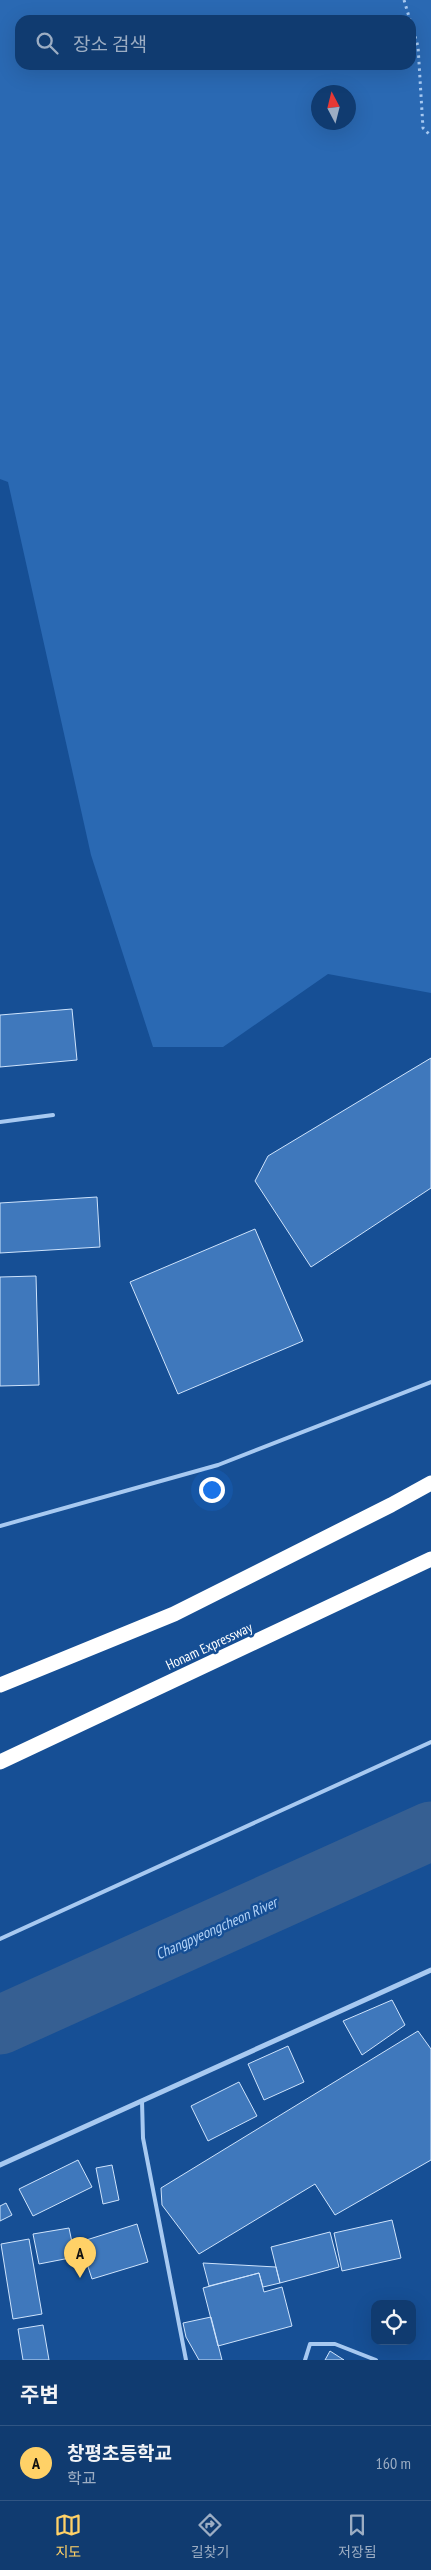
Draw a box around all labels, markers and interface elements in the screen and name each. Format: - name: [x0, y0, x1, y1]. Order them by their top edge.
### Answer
- search box: [15, 15, 416, 70]
- icon: search: [33, 29, 61, 57]
- text: 장소 검색: [73, 32, 147, 56]
- north arrow: [311, 85, 356, 130]
- your location: [199, 1477, 225, 1503]
- street label: Honam Expressway: [163, 1618, 256, 1674]
- water label: Changpyeongcheon River: [152, 1892, 281, 1963]
- pin: A: [64, 2237, 96, 2278]
- map controls: [371, 2300, 416, 2345]
- button: locate: [371, 2300, 416, 2345]
- text: 주변: [20, 2381, 59, 2408]
- text: 창평초등학교: [67, 2441, 172, 2465]
- text: A: [32, 2453, 40, 2473]
- text: 160 m: [376, 2453, 411, 2473]
- text: 학교: [67, 2468, 96, 2488]
- tab: 지도: [54, 2511, 82, 2561]
- tab: 길찾기: [191, 2511, 229, 2561]
- tab: 저장됨: [338, 2511, 377, 2561]

